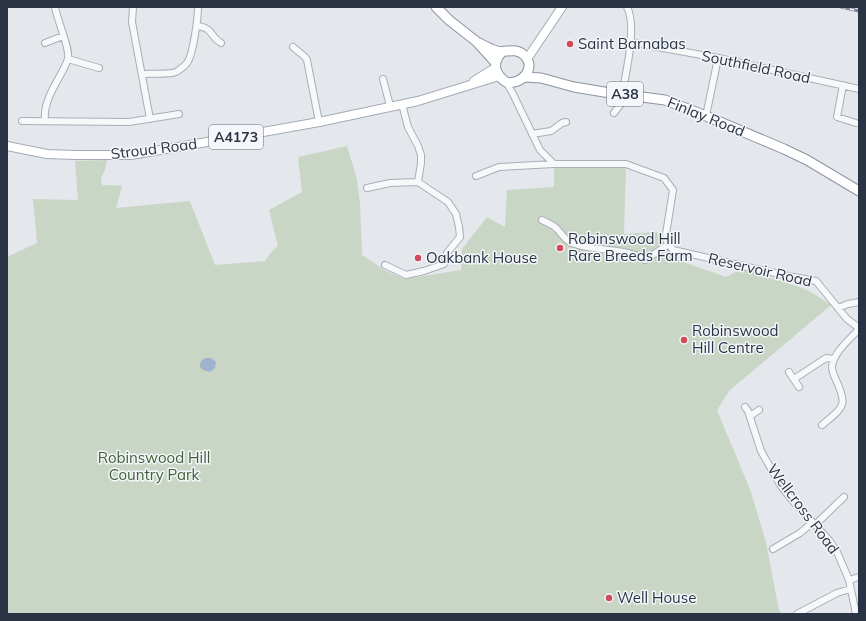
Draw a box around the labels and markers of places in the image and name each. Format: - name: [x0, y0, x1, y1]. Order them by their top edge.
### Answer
- place label: Saint Barnabas: [578, 34, 686, 53]
- marker: Saint Barnabas: [565, 39, 575, 49]
- place label: Robinswood Hill Rare Breeds Farm: [568, 229, 693, 265]
- marker: Robinswood Hill Rare Breeds Farm: [555, 243, 565, 253]
- place label: Oakbank House: [426, 248, 537, 267]
- marker: Oakbank House: [413, 253, 423, 263]
- place label: Robinswood Hill Centre: [692, 321, 778, 357]
- marker: Robinswood Hill Centre: [679, 335, 689, 345]
- place label: Well House: [617, 588, 696, 607]
- marker: Well House: [604, 593, 614, 603]

